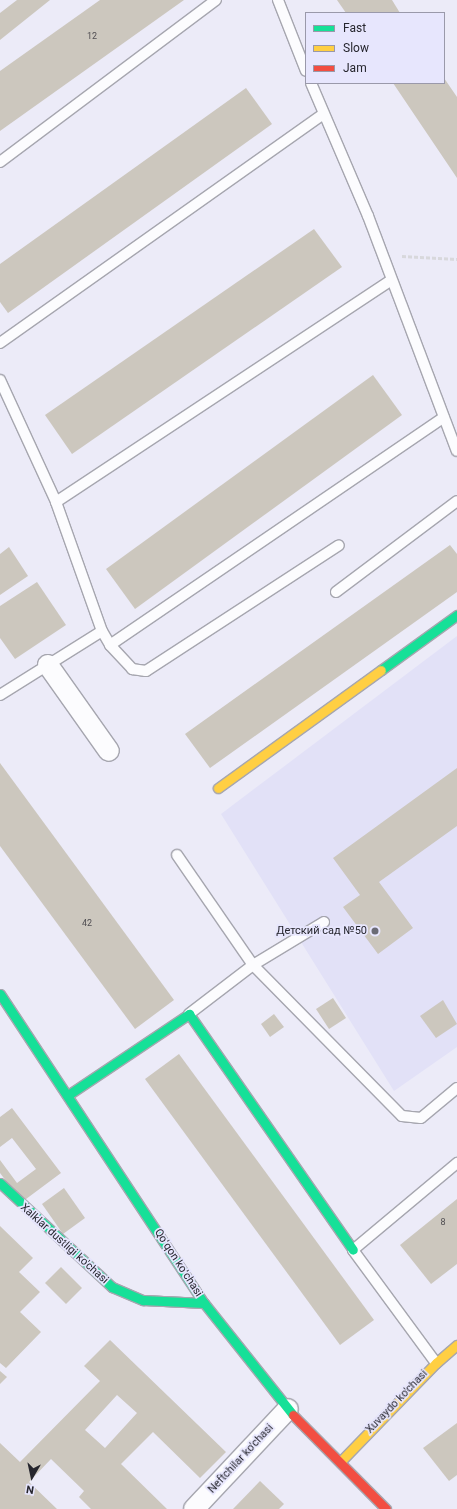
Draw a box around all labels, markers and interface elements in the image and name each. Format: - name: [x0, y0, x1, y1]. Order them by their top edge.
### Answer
- legend: [305, 12, 445, 84]
- text: Fast: [343, 21, 366, 35]
- house number: 12: [87, 31, 97, 41]
- text: Slow: [343, 41, 369, 55]
- text: Jam: [343, 61, 367, 75]
- house number: 42: [82, 918, 92, 928]
- place label: Детский сад №50: [276, 924, 367, 938]
- marker: Детский сад №50: [370, 926, 380, 936]
- street label: Xalklar dustligi ko'chasi: [17, 1201, 111, 1287]
- house number: 8: [440, 1217, 446, 1227]
- street label: Qoʻqon koʻchasi: [151, 1227, 205, 1299]
- street label: Xuvaydo ko'chasi: [363, 1367, 431, 1437]
- street label: Neftchilar ko'chasi: [206, 1422, 276, 1496]
- north arrow: [12, 1457, 52, 1497]
- text: N: [25, 1482, 35, 1496]

